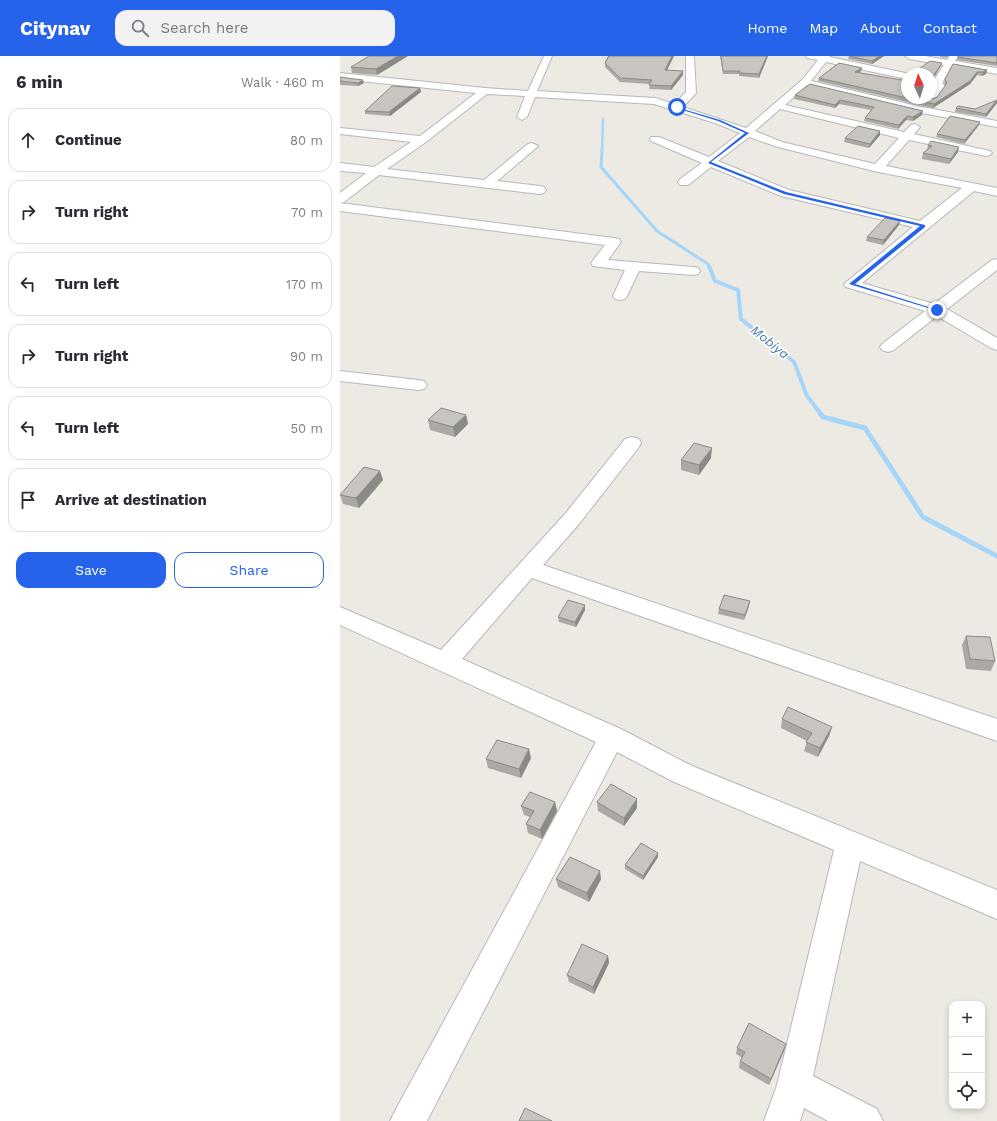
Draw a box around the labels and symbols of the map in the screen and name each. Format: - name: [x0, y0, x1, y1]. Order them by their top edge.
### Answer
- north arrow: [901, 68, 937, 104]
- route start: [668, 98, 686, 116]
- route end: [928, 301, 946, 319]
- water label: Mobiya: [748, 322, 792, 362]

